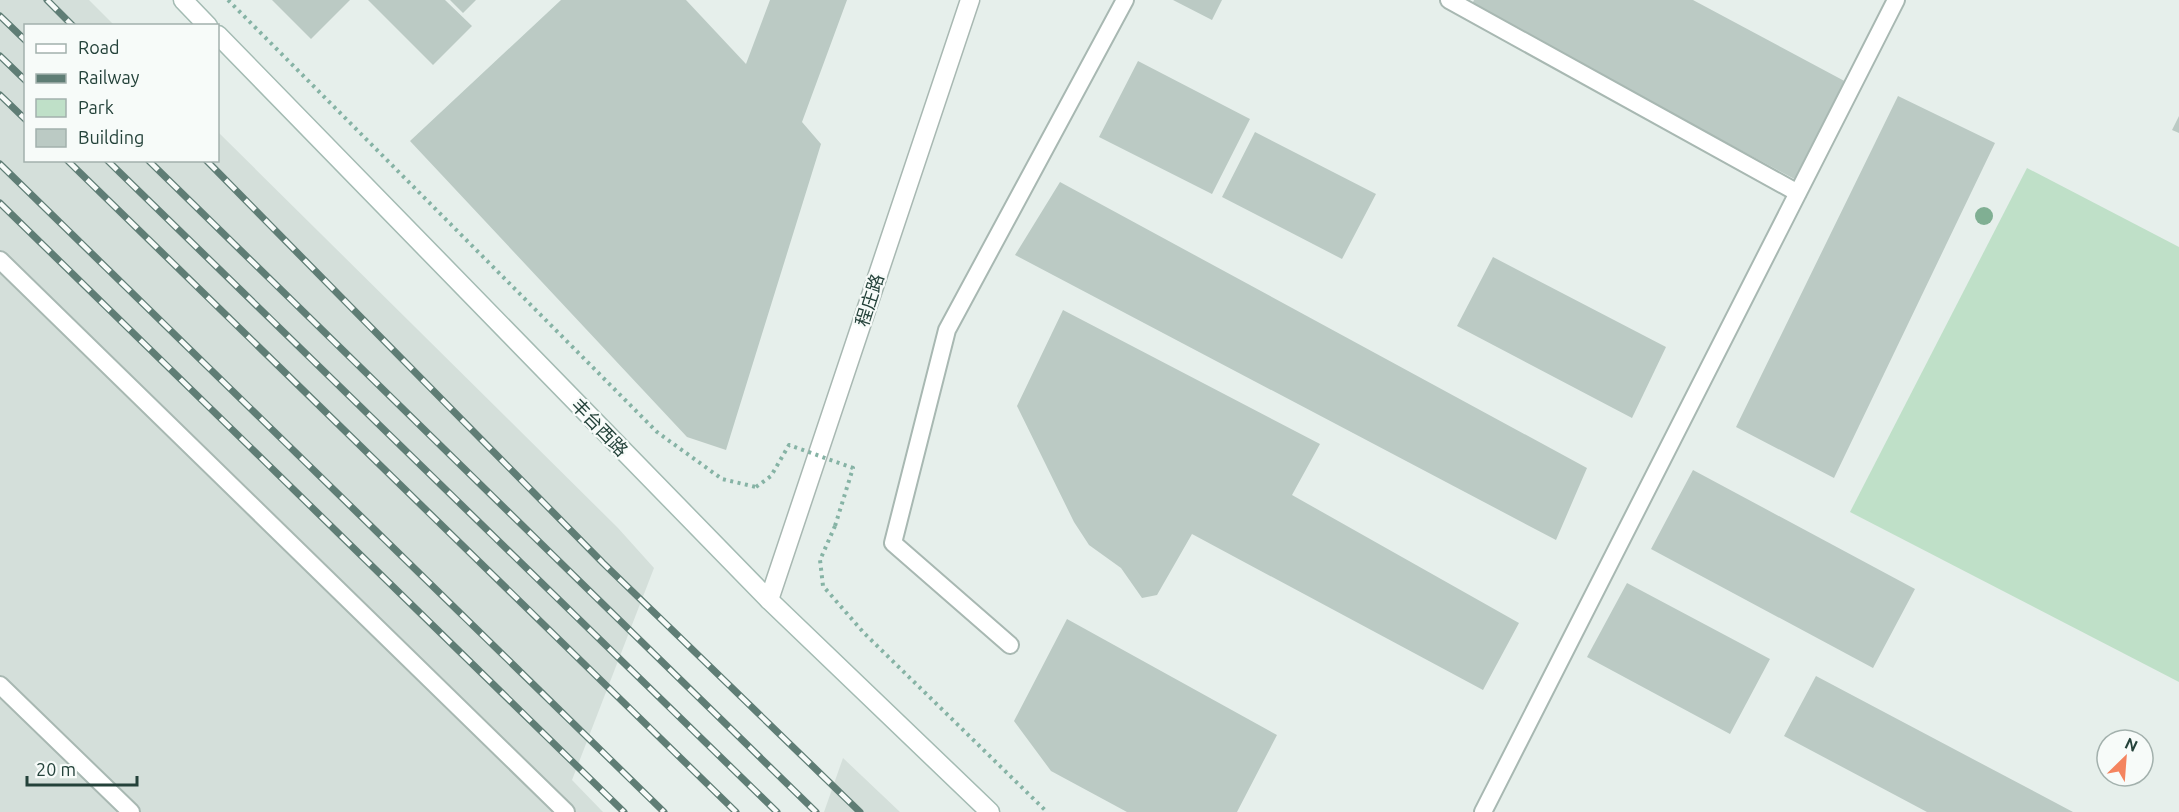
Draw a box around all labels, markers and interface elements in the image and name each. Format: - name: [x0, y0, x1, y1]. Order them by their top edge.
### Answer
- legend: [24, 24, 219, 162]
- text: Road: [78, 37, 120, 57]
- text: Railway: [78, 67, 140, 87]
- text: Park: [78, 97, 114, 117]
- text: Building: [78, 127, 144, 147]
- street label: 程庄路: [851, 271, 887, 329]
- street label: 丰台西路: [568, 394, 632, 460]
- north arrow: [2095, 728, 2155, 788]
- text: N: [2122, 734, 2141, 755]
- scale bar: [27, 749, 136, 787]
- text: 20 m: [36, 759, 76, 779]

